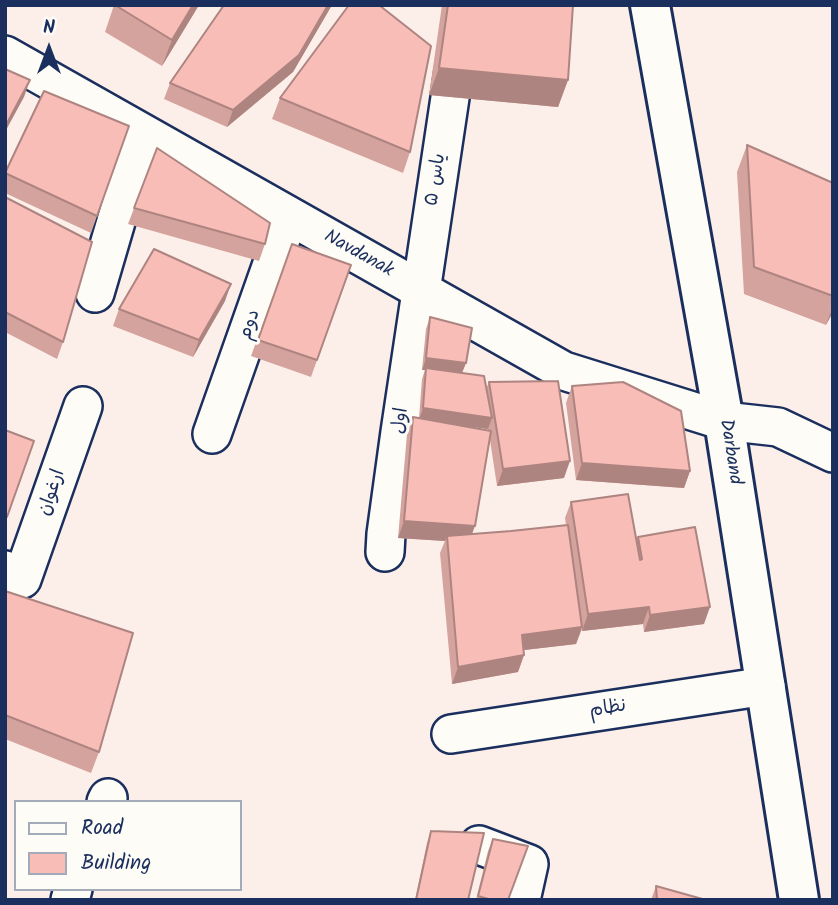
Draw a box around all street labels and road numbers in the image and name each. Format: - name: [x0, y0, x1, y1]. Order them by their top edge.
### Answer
- street label: یاس ۵: [422, 152, 452, 208]
- street label: Navdanak: [319, 227, 397, 283]
- street label: دوم: [235, 307, 267, 343]
- street label: اول: [389, 406, 415, 436]
- street label: Darband: [713, 418, 745, 486]
- street label: ارغوان: [34, 467, 72, 519]
- street label: نظام: [588, 696, 628, 724]

